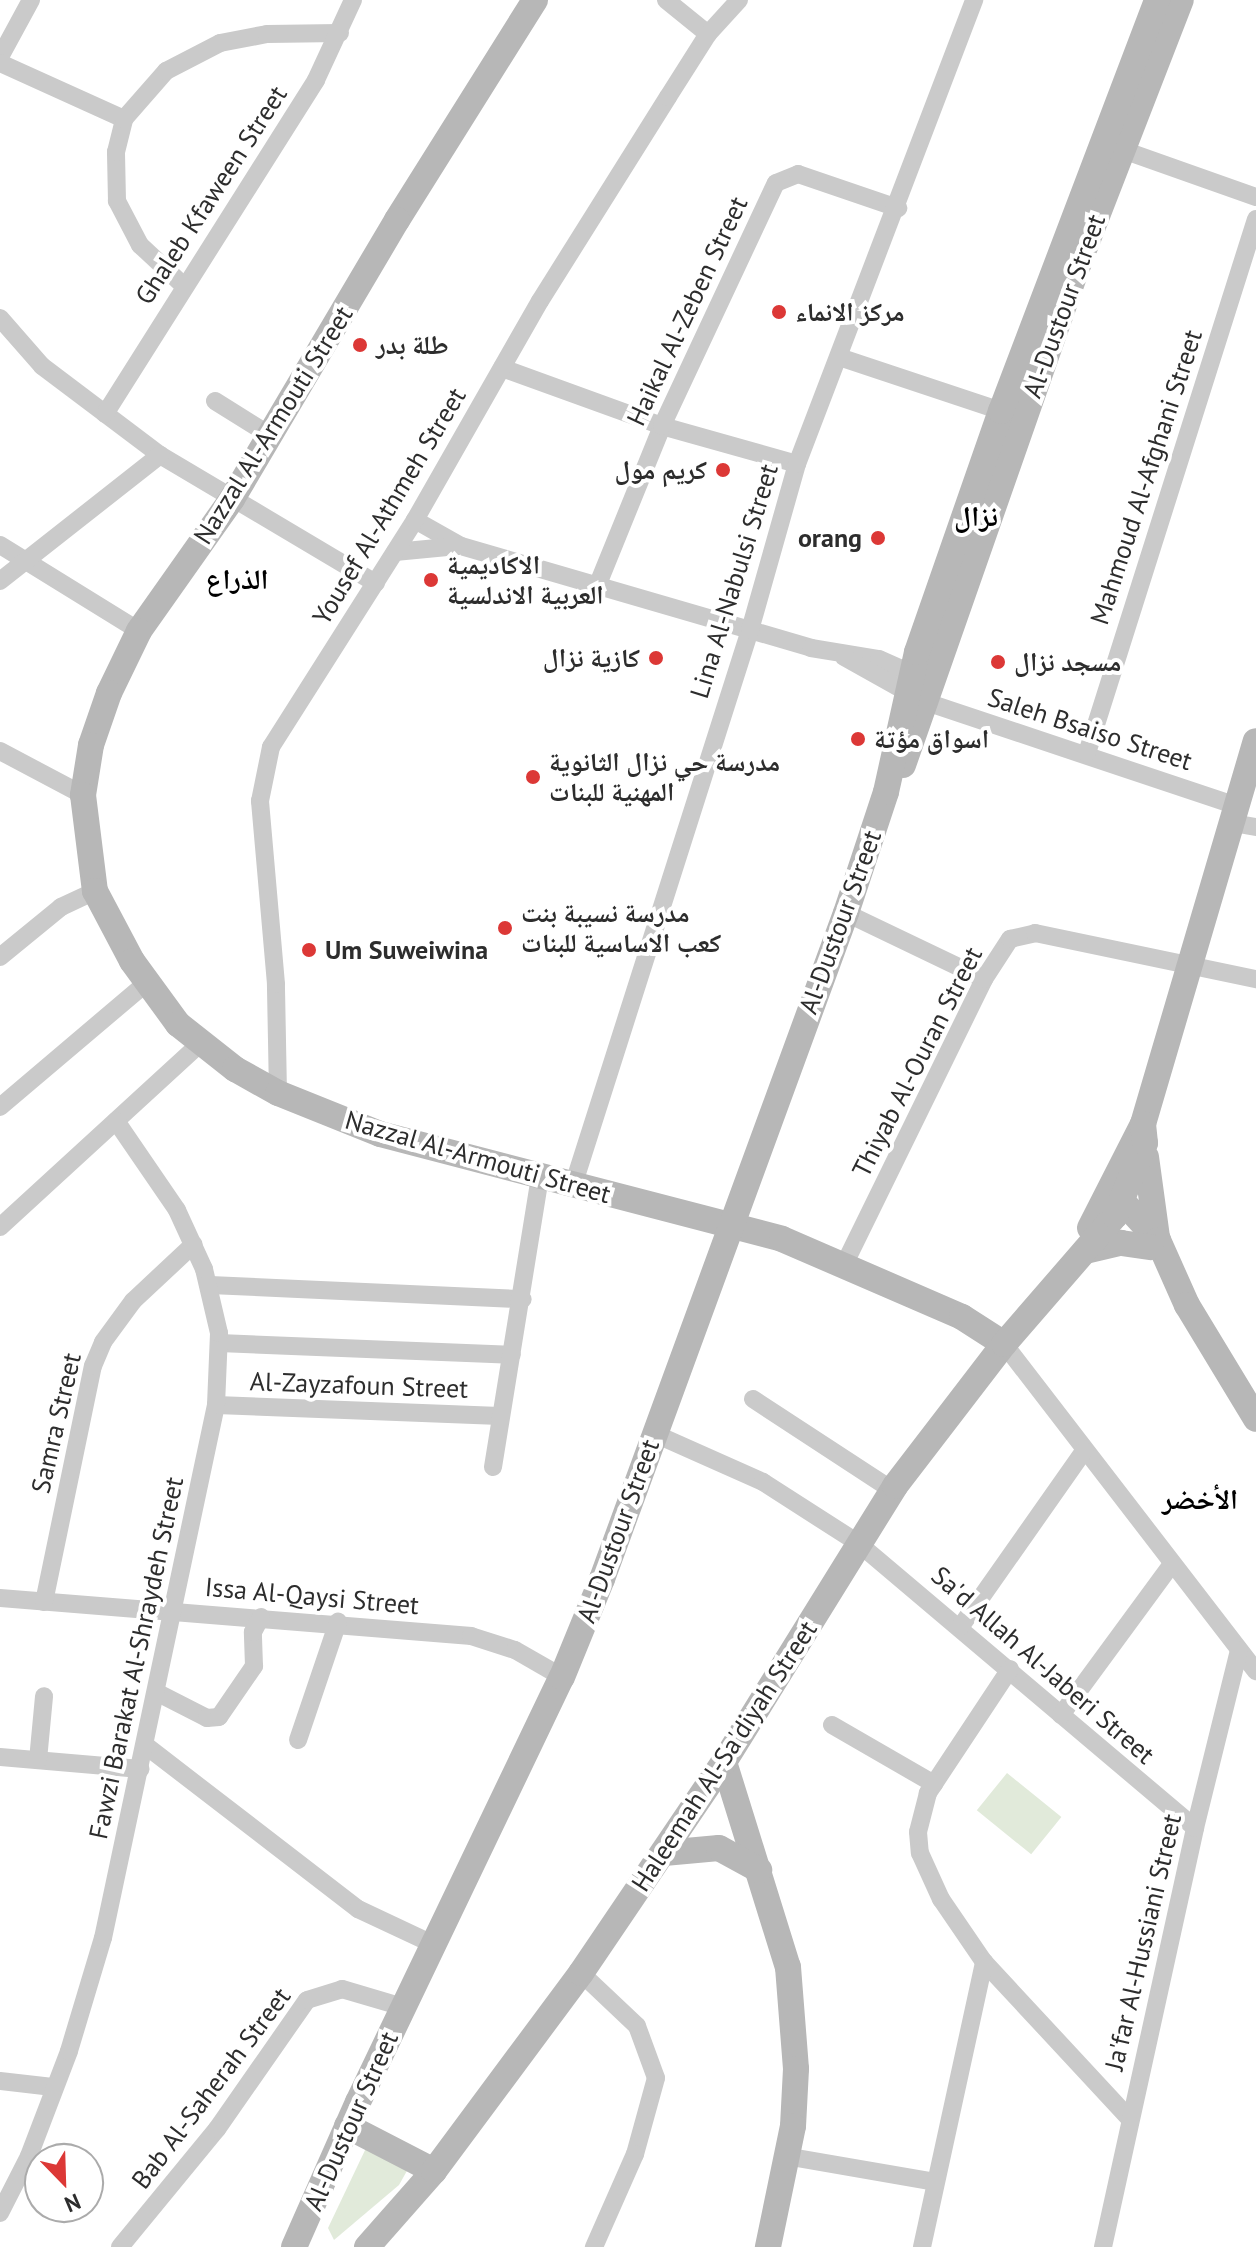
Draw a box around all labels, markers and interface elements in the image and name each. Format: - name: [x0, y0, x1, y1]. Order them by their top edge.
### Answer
- street label: Ghaleb Kfaween Street: [129, 80, 293, 310]
- street label: Haikal Al-Zeben Street: [620, 191, 754, 431]
- street label: Al-Dustour Street: [1016, 210, 1112, 402]
- place label: مركز الانماء: [795, 296, 905, 328]
- street label: Nazzal Al-Armouti Street: [187, 300, 359, 550]
- marker: مركز الانماء: [770, 303, 788, 321]
- street label: Mahmoud Al-Afghani Street: [1083, 325, 1209, 629]
- place label: طلة بدر: [376, 329, 449, 361]
- marker: طلة بدر: [351, 336, 369, 354]
- street label: Yousef Al-Athmeh Street: [306, 382, 472, 630]
- place label: كريم مول: [614, 454, 707, 486]
- street label: Lina Al-Nabulsi Street: [683, 460, 785, 702]
- marker: كريم مول: [714, 461, 732, 479]
- district label: نزال: [954, 499, 998, 533]
- place label: orang: [798, 522, 862, 554]
- marker: orang: [869, 529, 887, 547]
- place label: الاكاديمية العربية الاندلسية: [447, 549, 604, 610]
- district label: الذراع: [205, 562, 269, 596]
- marker: الاكاديمية العربية الاندلسية: [422, 571, 440, 589]
- place label: كازية نزال: [543, 642, 640, 674]
- place label: مسجد نزال: [1014, 646, 1121, 678]
- marker: كازية نزال: [647, 649, 665, 667]
- marker: مسجد نزال: [989, 653, 1007, 671]
- street label: Saleh Bsaiso Street: [984, 681, 1196, 777]
- place label: اسواق مؤتة: [874, 723, 989, 755]
- marker: اسواق مؤتة: [849, 730, 867, 748]
- place label: مدرسة حي نزال الثانوية المهنية للبنات: [549, 746, 780, 808]
- marker: مدرسة حي نزال الثانوية المهنية للبنات: [524, 768, 542, 786]
- street label: Al-Dustour Street: [792, 826, 888, 1018]
- place label: مدرسة نسيبة بنت كعب الاساسية للبنات: [521, 897, 721, 958]
- marker: مدرسة نسيبة بنت كعب الاساسية للبنات: [496, 919, 514, 937]
- place label: Um Suweiwina: [325, 934, 488, 966]
- marker: Um Suweiwina: [300, 941, 318, 959]
- street label: Thiyab Al-Ouran Street: [845, 941, 989, 1183]
- street label: Nazzal Al-Armouti Street: [341, 1104, 615, 1210]
- street label: Samra Street: [25, 1350, 87, 1496]
- street label: Al-Zayzafoun Street: [249, 1366, 469, 1404]
- street label: Al-Dustour Street: [570, 1435, 666, 1627]
- street label: Fawzi Barakat Al-Shraydeh Street: [82, 1474, 190, 1842]
- district label: الأخضر: [1162, 1482, 1238, 1516]
- street label: Sa'd Allah Al-Jaberi Street: [925, 1559, 1161, 1771]
- street label: Issa Al-Qaysi Street: [203, 1571, 421, 1621]
- street label: Haleemah Al-Sa'diyah Street: [625, 1615, 823, 1897]
- street label: Ja'far Al-Hussiani Street: [1098, 1810, 1188, 2074]
- street label: Bab Al-Saherah Street: [125, 1981, 297, 2195]
- street label: Al-Dustour Street: [298, 2027, 404, 2215]
- north arrow: [24, 2143, 104, 2223]
- text: N: [60, 2188, 85, 2219]

